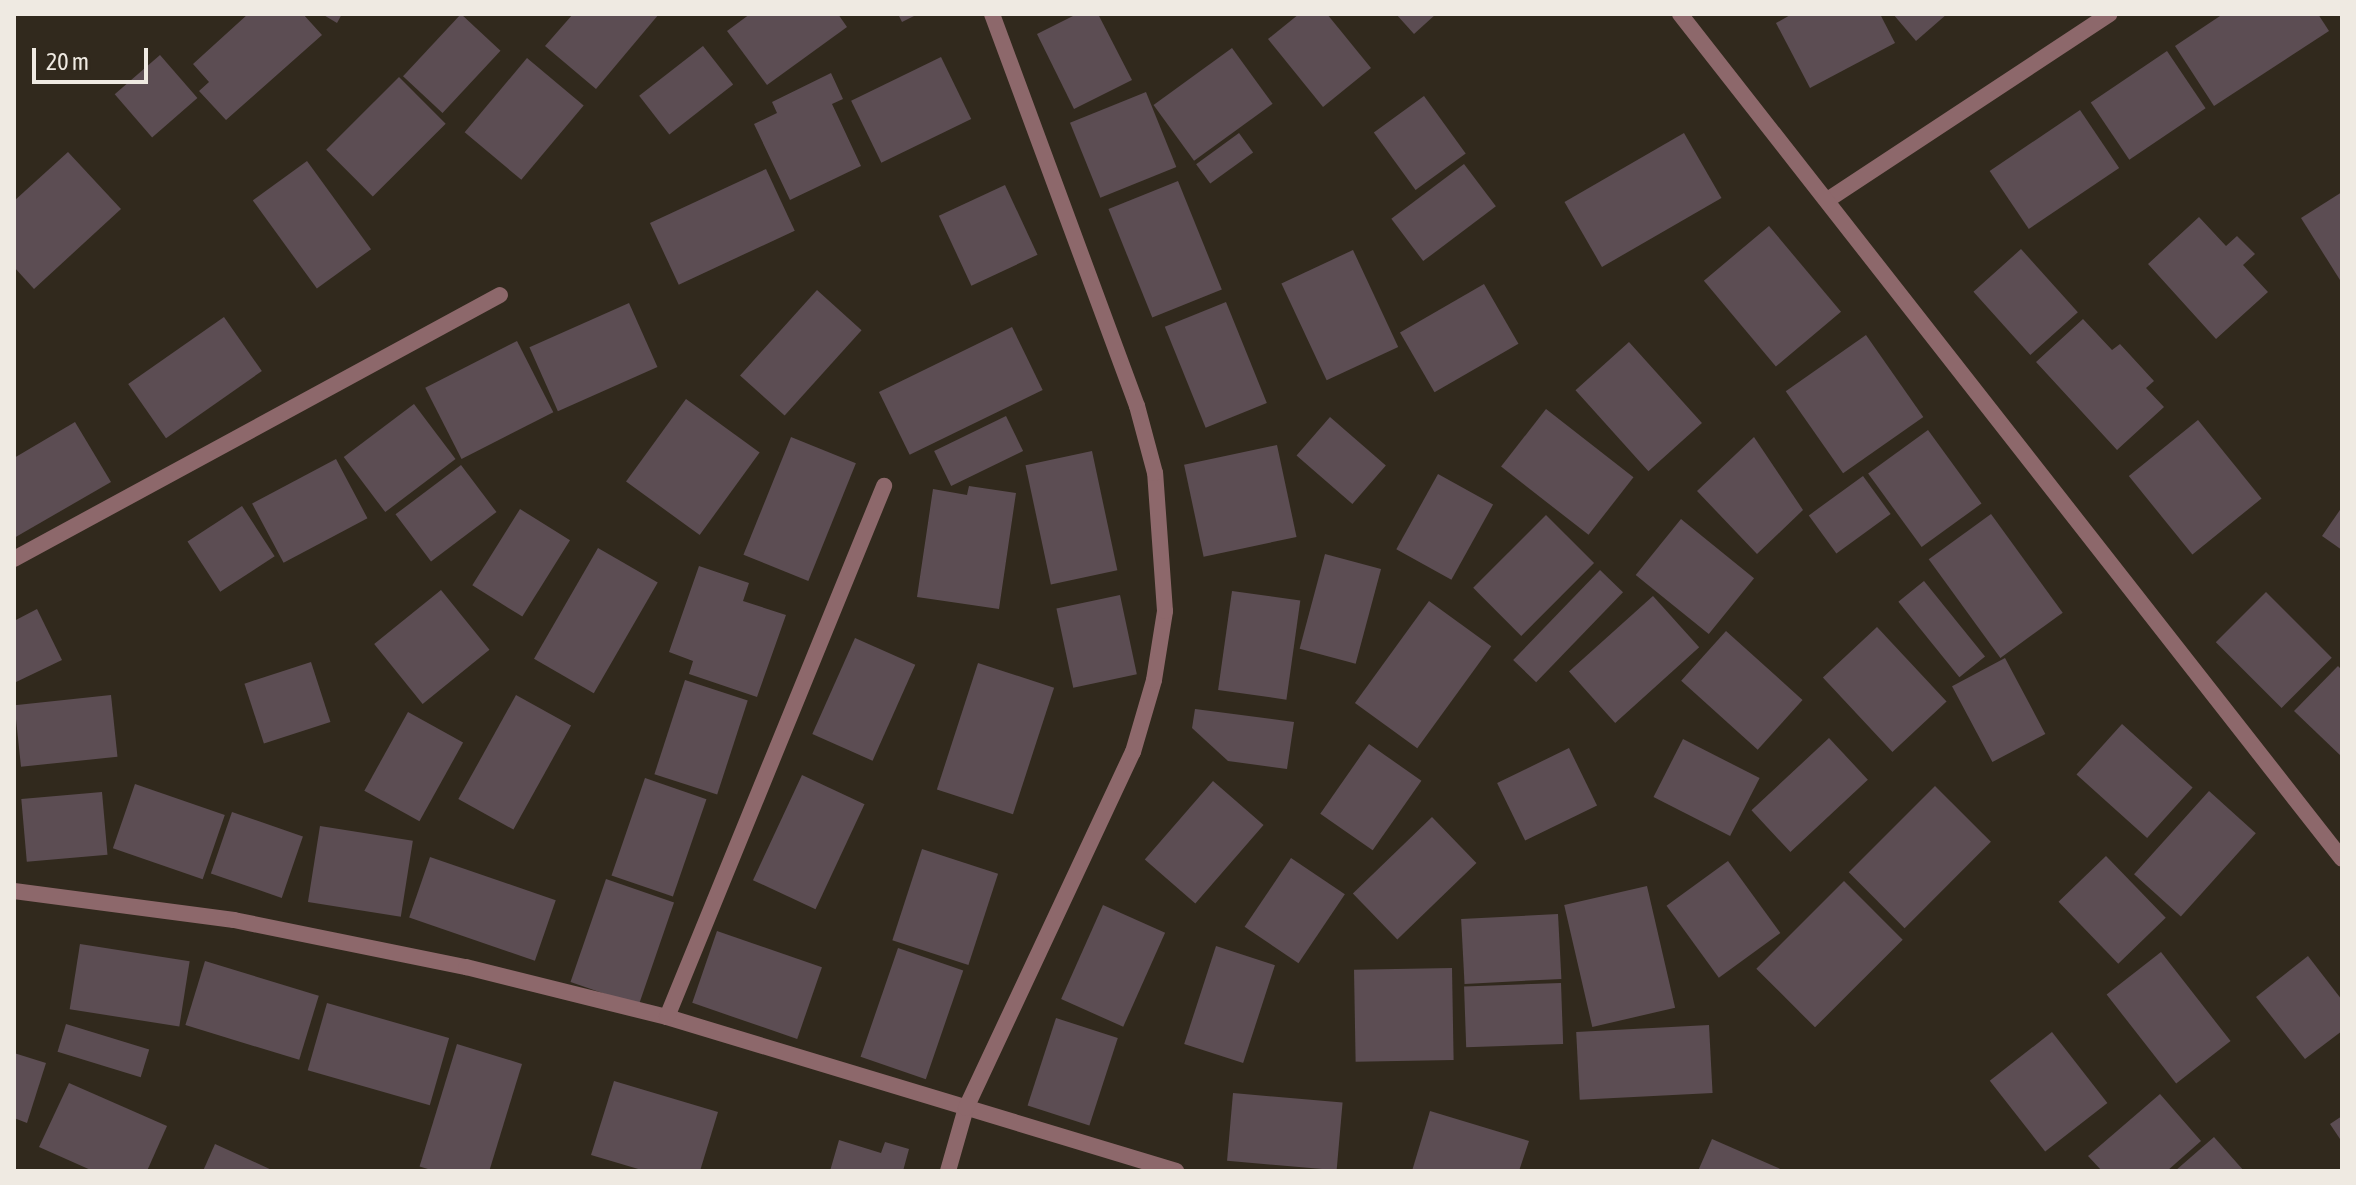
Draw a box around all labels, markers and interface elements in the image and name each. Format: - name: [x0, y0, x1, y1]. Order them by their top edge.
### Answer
- scale bar: [36, 32, 152, 82]
- text: 20 m: [46, 48, 89, 75]

